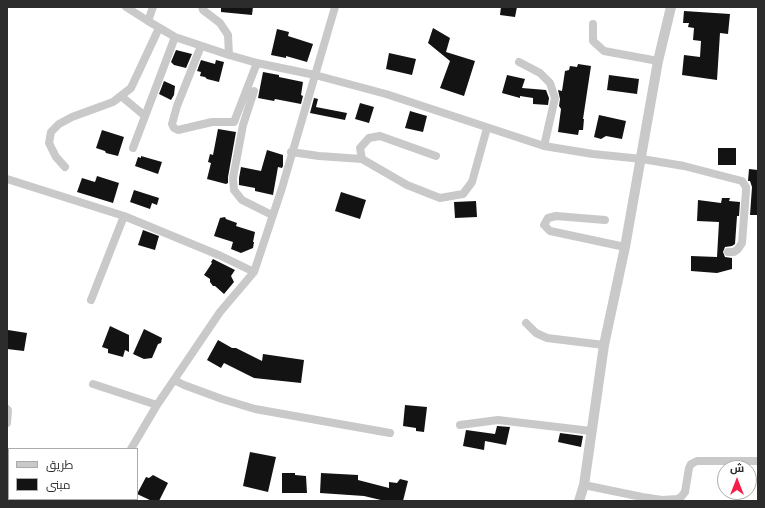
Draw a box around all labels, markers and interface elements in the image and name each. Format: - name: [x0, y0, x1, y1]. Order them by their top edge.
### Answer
- legend: [8, 448, 138, 500]
- text: طريق: [46, 457, 73, 474]
- north arrow: [717, 460, 757, 500]
- text: ش: [730, 461, 744, 476]
- text: مبنى: [46, 477, 71, 494]

